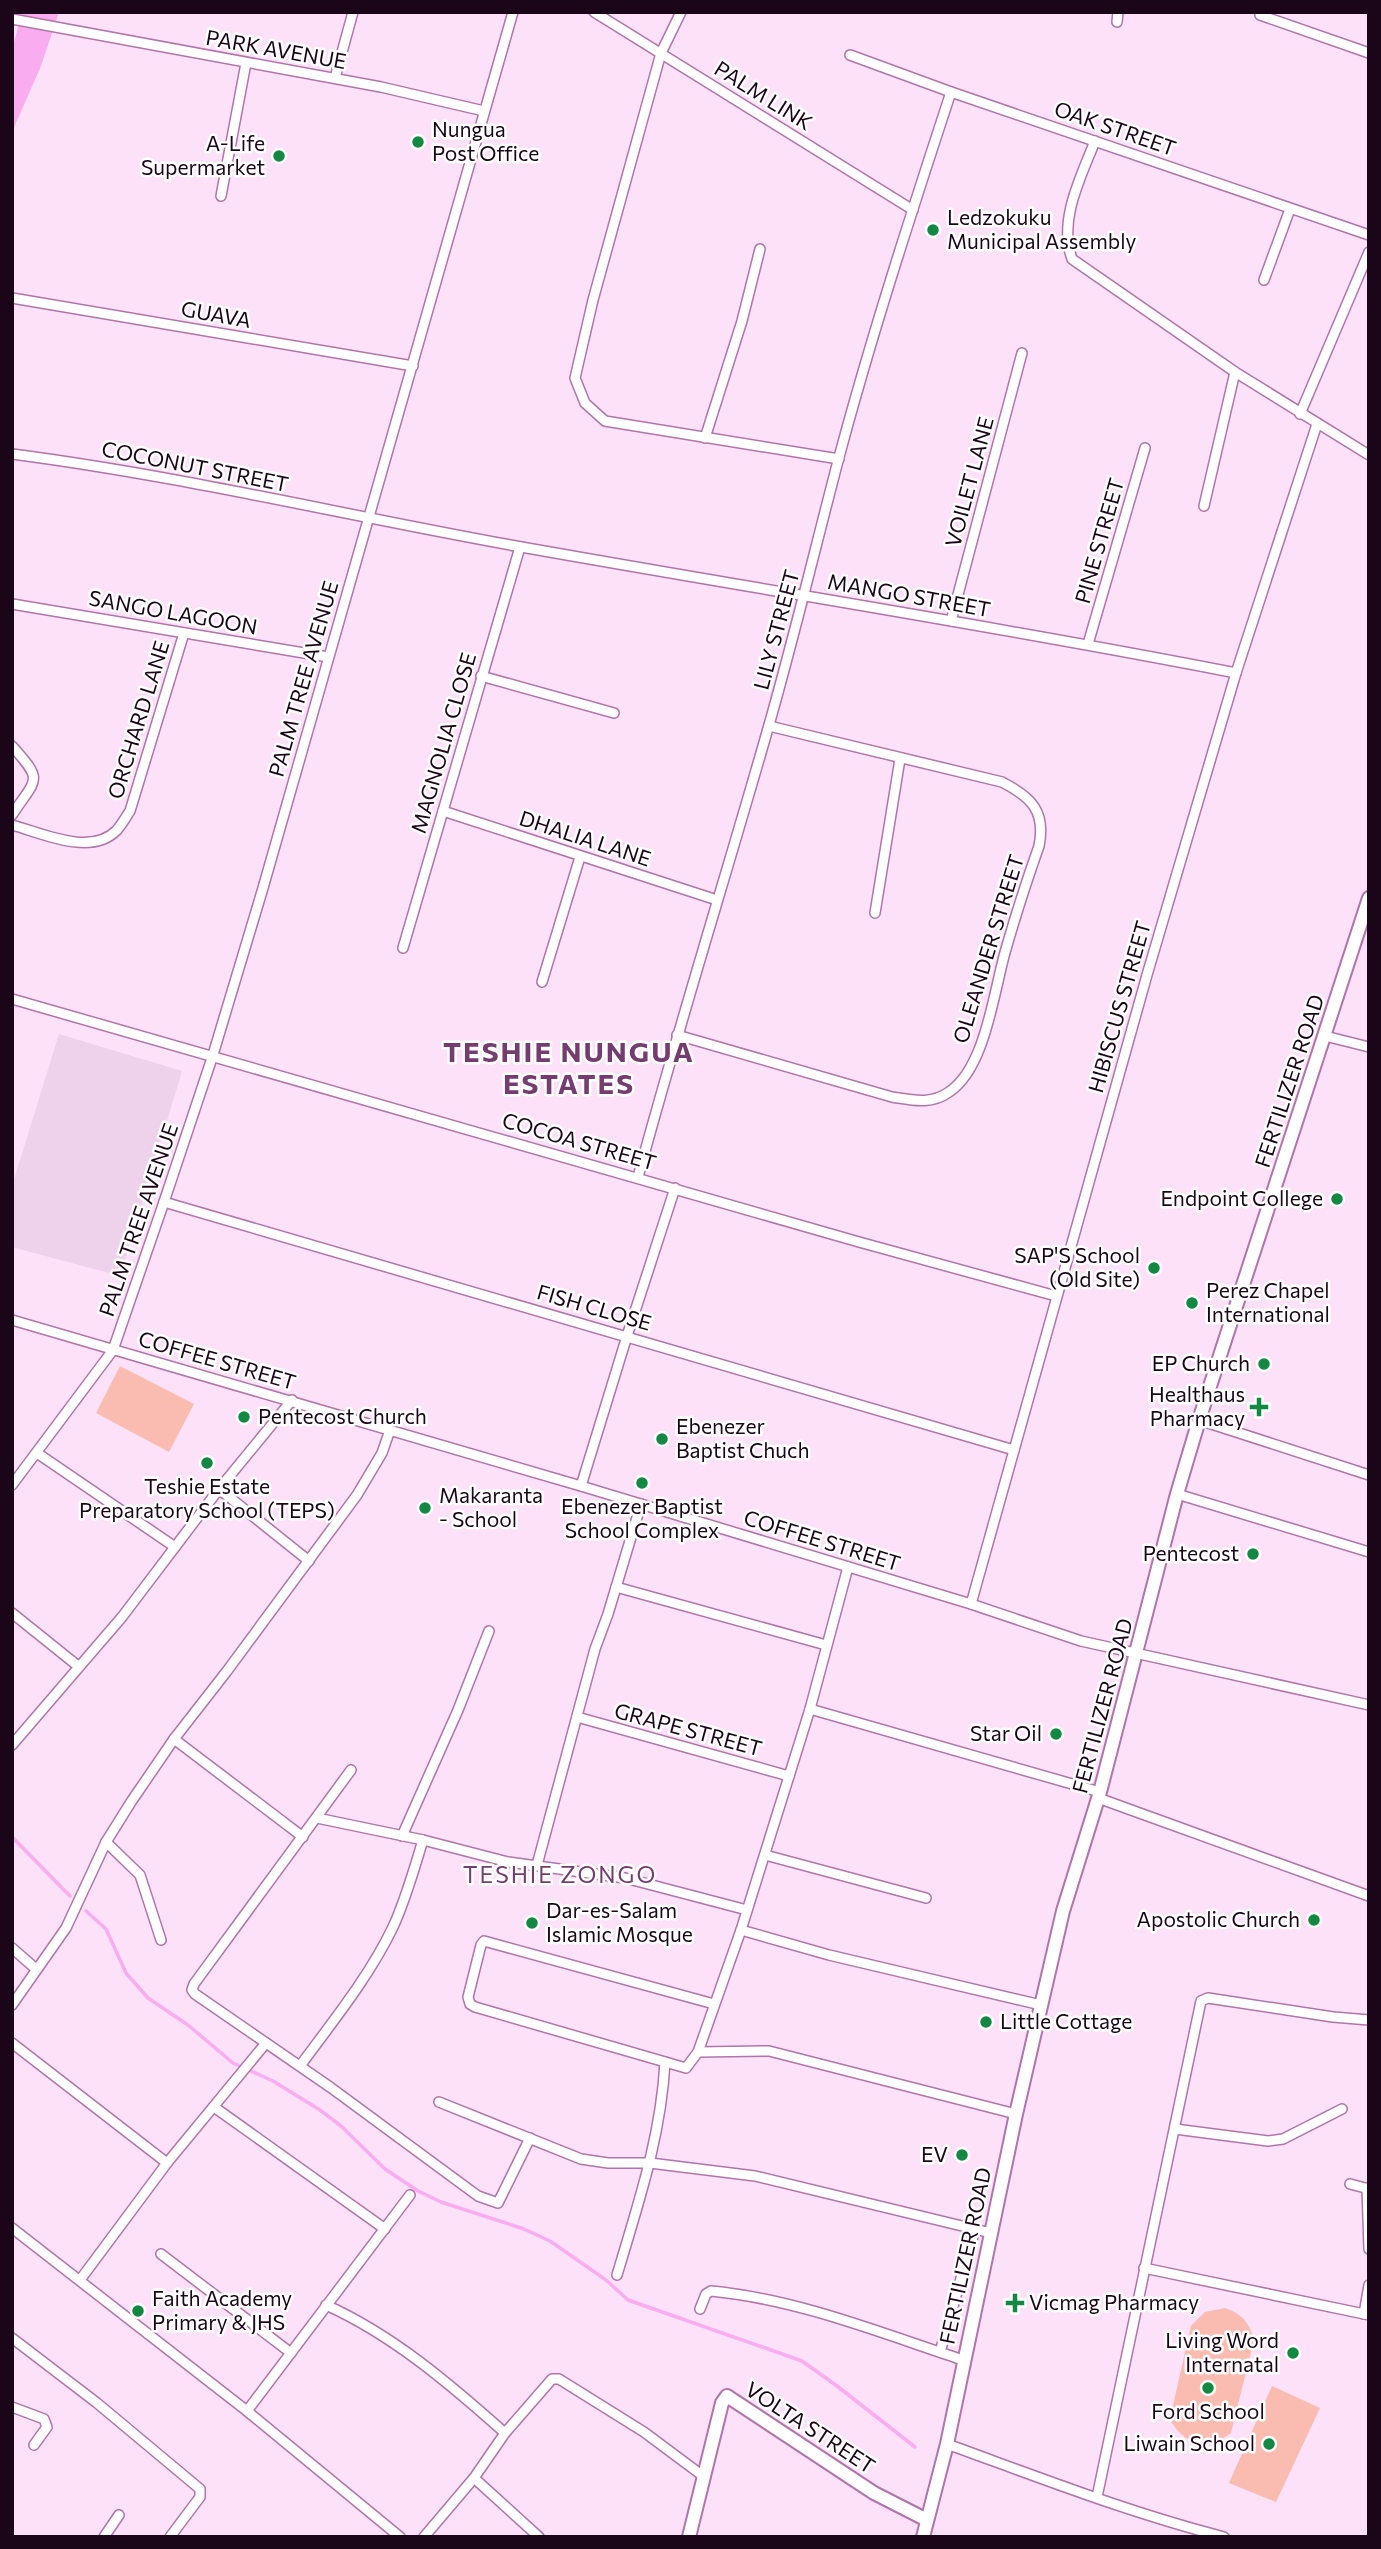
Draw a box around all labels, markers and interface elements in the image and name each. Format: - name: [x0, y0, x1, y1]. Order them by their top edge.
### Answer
- street label: PARK AVENUE: [204, 24, 348, 73]
- street label: PALM LINK: [710, 55, 817, 135]
- street label: OAK STREET: [1051, 95, 1180, 160]
- place label: Nungua Post Office: [432, 116, 539, 165]
- place label: A-Life Supermarket: [141, 130, 265, 179]
- marker: Nungua Post Office: [410, 134, 426, 150]
- marker: A-Life Supermarket: [271, 148, 287, 164]
- place label: Ledzokuku Municipal Assembly: [947, 204, 1136, 253]
- marker: Ledzokuku Municipal Assembly: [925, 222, 941, 238]
- street label: GUAVA: [179, 295, 253, 332]
- street label: VOILET LANE: [939, 414, 998, 549]
- street label: COCONUT STREET: [100, 435, 291, 496]
- street label: PINE STREET: [1069, 475, 1128, 606]
- street label: LILY STREET: [748, 567, 804, 692]
- street label: MANGO STREET: [826, 568, 993, 621]
- street label: PALM TREE AVENUE: [263, 578, 343, 779]
- street label: SANGO LAGOON: [87, 584, 259, 639]
- street label: ORCHARD LANE: [102, 638, 173, 802]
- street label: MAGNOLIA CLOSE: [405, 649, 480, 836]
- street label: DHALIA LANE: [516, 805, 654, 871]
- street label: OLEANDER STREET: [947, 851, 1028, 1046]
- street label: HIBISCUS STREET: [1082, 918, 1155, 1095]
- street label: FERTILIZER ROAD: [1249, 991, 1328, 1170]
- district label: TESHIE NUNGUA ESTATES: [443, 1034, 695, 1100]
- street label: COCOA STREET: [500, 1107, 659, 1174]
- street label: PALM TREE AVENUE: [93, 1120, 182, 1319]
- place label: Endpoint College: [1160, 1185, 1323, 1210]
- marker: Endpoint College: [1329, 1191, 1345, 1207]
- place label: SAP'S School (Old Site): [1014, 1242, 1140, 1291]
- marker: SAP'S School (Old Site): [1146, 1260, 1162, 1276]
- place label: Perez Chapel International: [1206, 1277, 1330, 1326]
- street label: FISH CLOSE: [534, 1278, 655, 1335]
- marker: Perez Chapel International: [1184, 1295, 1200, 1311]
- street label: COFFEE STREET: [136, 1325, 299, 1394]
- place label: EP Church: [1152, 1350, 1250, 1375]
- marker: EP Church: [1256, 1356, 1272, 1372]
- place label: Healthaus Pharmacy: [1149, 1381, 1245, 1430]
- marker: Healthaus Pharmacy: [1251, 1399, 1267, 1415]
- place label: Pentecost Church: [258, 1403, 427, 1428]
- marker: Pentecost Church: [236, 1409, 252, 1425]
- place label: Ebenezer Baptist Chuch: [676, 1413, 810, 1462]
- marker: Ebenezer Baptist Chuch: [654, 1431, 670, 1447]
- marker: Teshie Estate Preparatory School (TEPS): [199, 1455, 215, 1471]
- place label: Teshie Estate Preparatory School (TEPS): [79, 1473, 335, 1522]
- marker: Ebenezer Baptist School Complex: [634, 1475, 650, 1491]
- place label: Makaranta - School: [439, 1482, 543, 1531]
- place label: Ebenezer Baptist School Complex: [561, 1493, 723, 1542]
- marker: Makaranta - School: [417, 1500, 433, 1516]
- street label: COFFEE STREET: [741, 1504, 904, 1575]
- place label: Pentecost: [1143, 1540, 1239, 1565]
- marker: Pentecost: [1245, 1546, 1261, 1562]
- street label: FERTILIZER ROAD: [1066, 1615, 1137, 1796]
- street label: GRAPE STREET: [612, 1697, 765, 1760]
- place label: Star Oil: [970, 1720, 1042, 1745]
- marker: Star Oil: [1048, 1726, 1064, 1742]
- district label: TESHIE ZONGO: [463, 1860, 657, 1888]
- place label: Dar-es-Salam Islamic Mosque: [546, 1897, 693, 1946]
- place label: Apostolic Church: [1137, 1906, 1300, 1931]
- marker: Apostolic Church: [1306, 1912, 1322, 1928]
- marker: Dar-es-Salam Islamic Mosque: [524, 1915, 540, 1931]
- place label: Little Cottage: [1000, 2008, 1132, 2033]
- marker: Little Cottage: [978, 2014, 994, 2030]
- place label: EV: [921, 2141, 948, 2166]
- marker: EV: [954, 2147, 970, 2163]
- street label: FERTILIZER ROAD: [934, 2165, 995, 2346]
- place label: Faith Academy Primary & JHS: [152, 2285, 292, 2334]
- place label: Vicmag Pharmacy: [1029, 2289, 1199, 2314]
- marker: Vicmag Pharmacy: [1007, 2295, 1023, 2311]
- marker: Faith Academy Primary & JHS: [130, 2303, 146, 2319]
- place label: Living Word Internatal: [1165, 2327, 1279, 2376]
- marker: Living Word Internatal: [1285, 2345, 1301, 2361]
- street label: VOLTA STREET: [741, 2376, 880, 2478]
- marker: Ford School: [1200, 2380, 1216, 2396]
- place label: Ford School: [1151, 2398, 1265, 2423]
- place label: Liwain School: [1123, 2430, 1255, 2455]
- marker: Liwain School: [1261, 2436, 1277, 2452]

